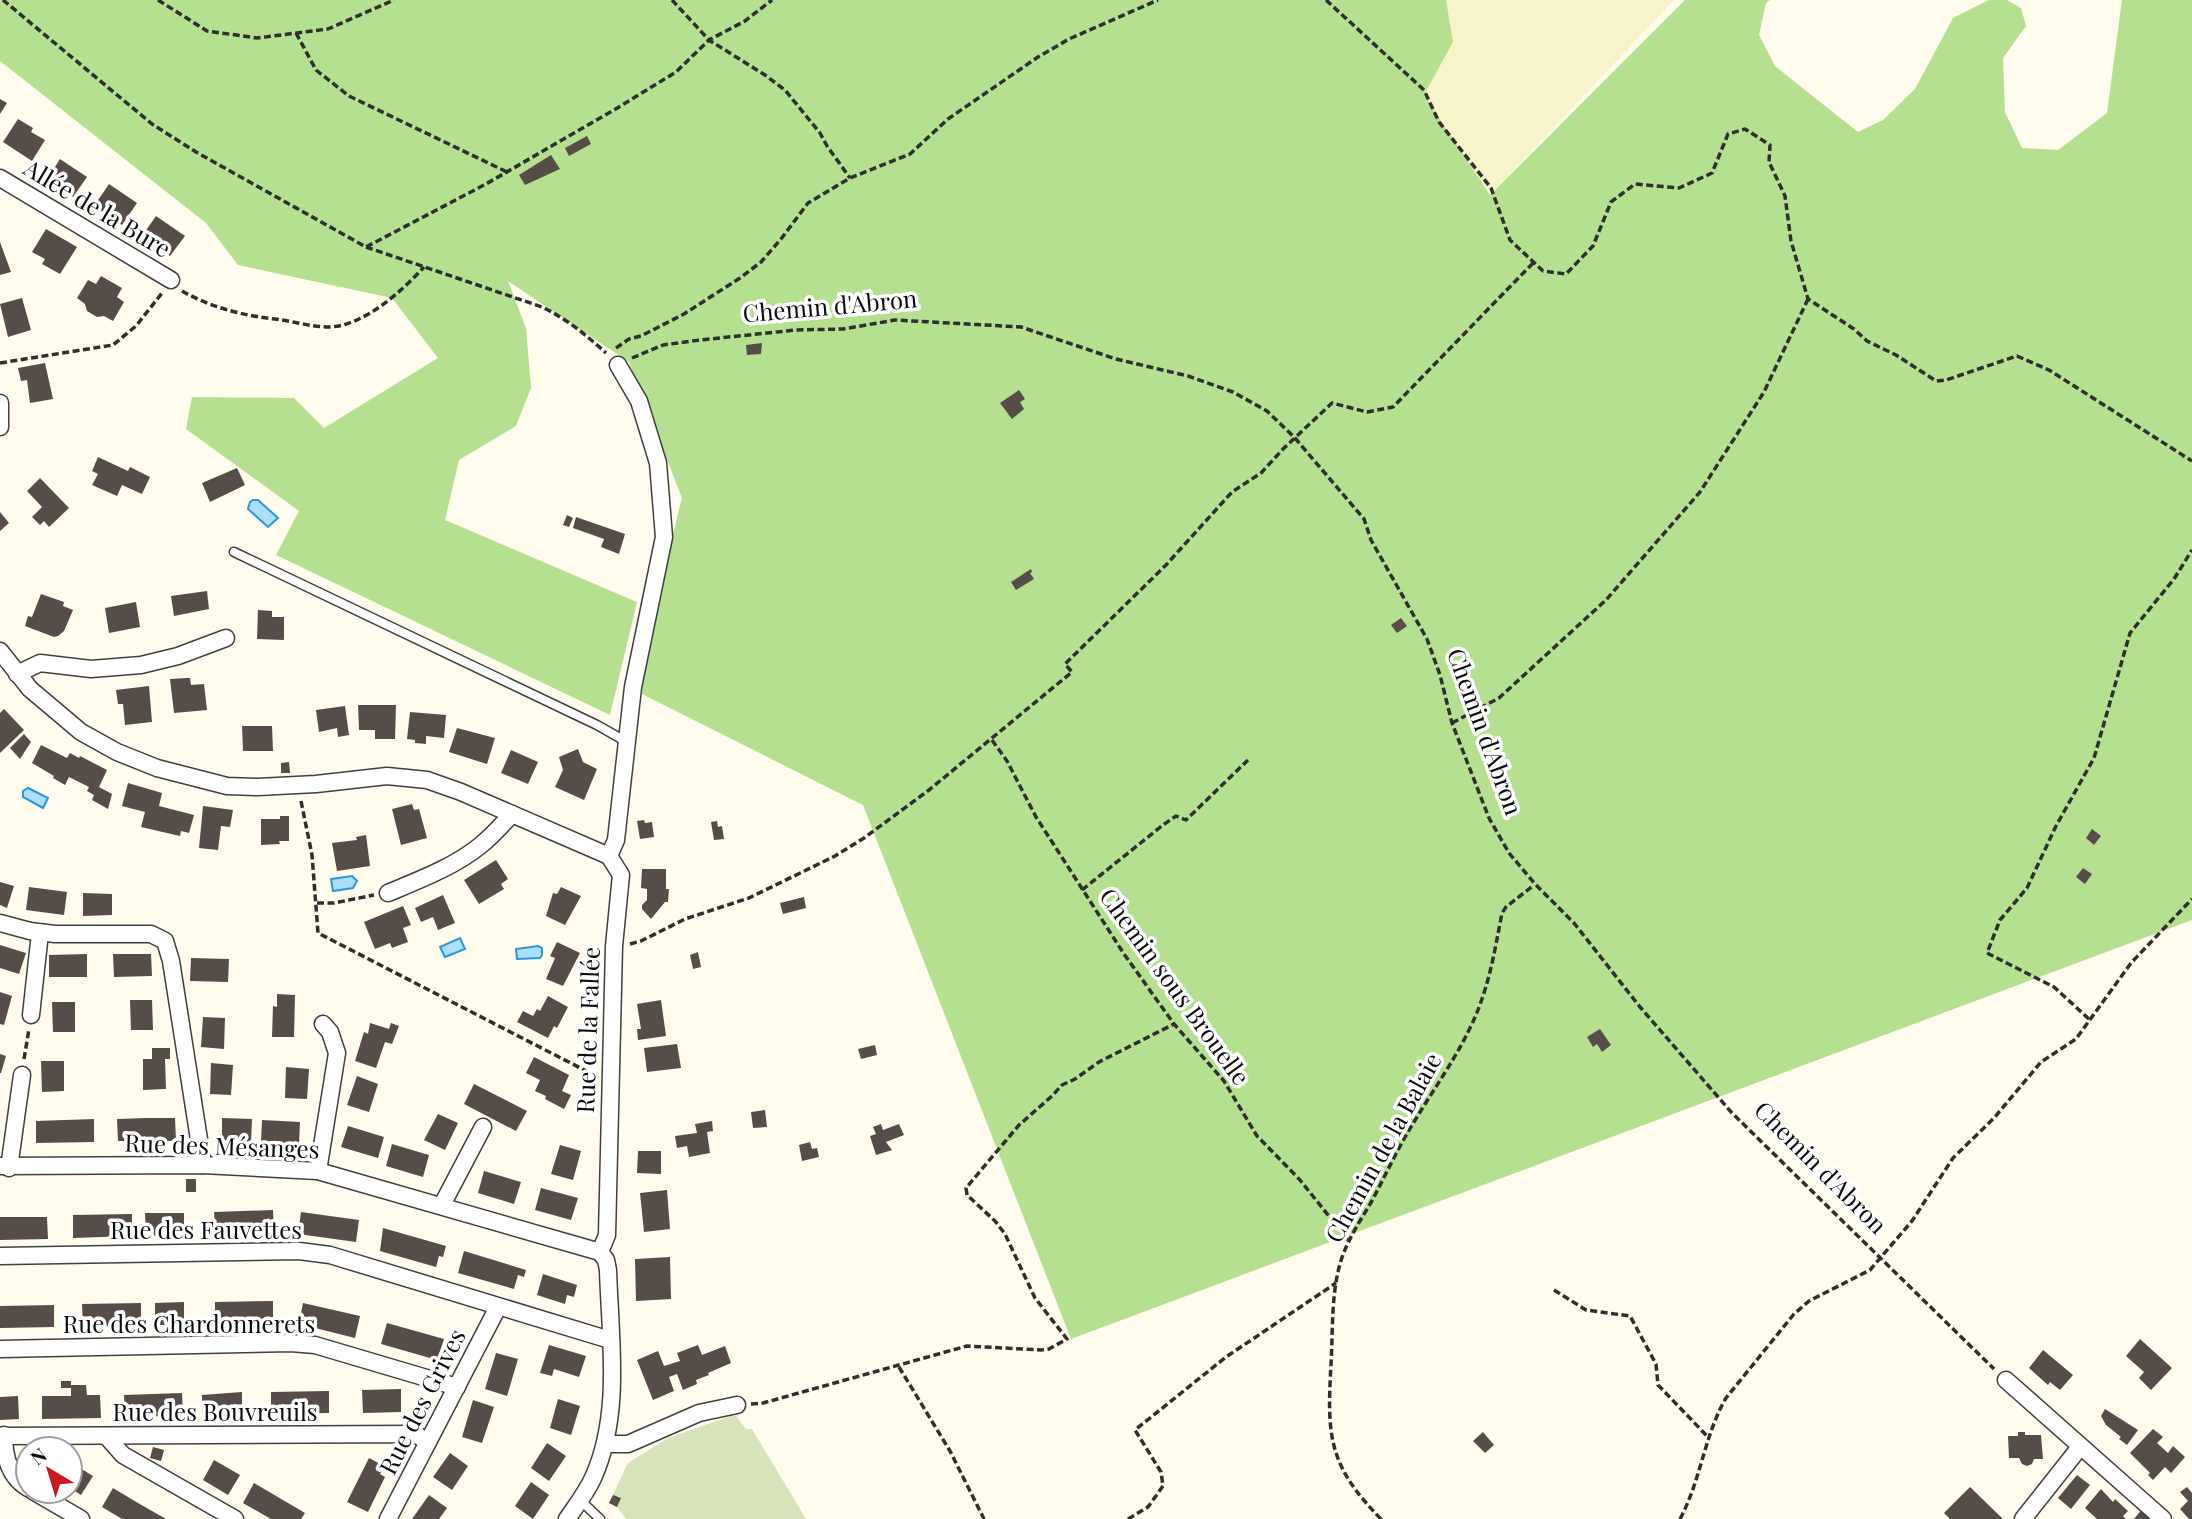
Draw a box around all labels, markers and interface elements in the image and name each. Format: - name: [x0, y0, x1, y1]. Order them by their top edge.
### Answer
- street label: Allée de la Bure: [18, 150, 177, 264]
- street label: Chemin d'Abron: [741, 281, 918, 329]
- street label: Chemin d'Abron: [1441, 644, 1531, 819]
- street label: Chemin sous Brouelle: [1093, 881, 1258, 1091]
- street label: Rue de la Fallée: [568, 946, 606, 1114]
- street label: Chemin de la Balaie: [1317, 1046, 1448, 1248]
- street label: Chemin d'Abron: [1748, 1093, 1895, 1240]
- street label: Rue des Mésanges: [124, 1126, 320, 1164]
- street label: Rue des Fauvettes: [110, 1213, 302, 1245]
- street label: Rue des Chardonnerets: [63, 1307, 315, 1339]
- street label: Rue des Grives: [371, 1323, 472, 1479]
- street label: Rue des Bouvreuils: [112, 1395, 318, 1427]
- north arrow: [14, 1435, 84, 1505]
- text: N: [25, 1441, 52, 1470]

